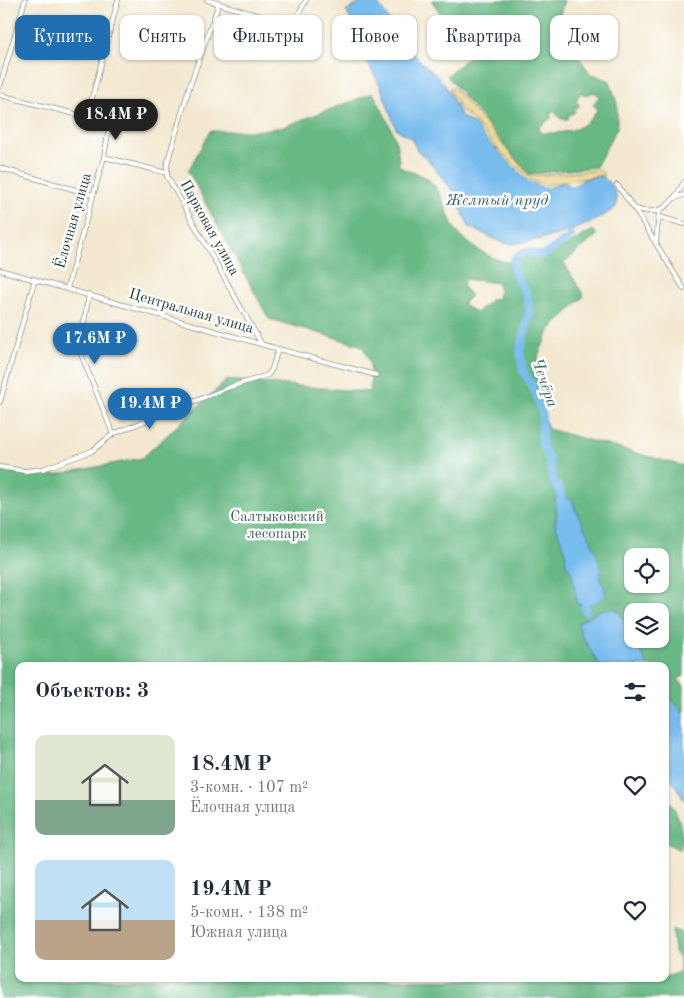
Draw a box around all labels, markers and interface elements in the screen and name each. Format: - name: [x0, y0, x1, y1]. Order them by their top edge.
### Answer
- chip: Купить: [15, 15, 110, 60]
- chip: Снять: [120, 15, 204, 60]
- chip: Фильтры: [214, 15, 322, 60]
- chip: Новое: [332, 15, 417, 60]
- chip: Квартира: [427, 15, 540, 60]
- chip: Дом: [550, 15, 618, 60]
- pin: 18.4M ₽: [70, 98, 162, 141]
- text: 18.4M ₽: [85, 107, 147, 123]
- street label: Ёлочная улица: [50, 170, 95, 271]
- street label: Парковая улица: [177, 178, 242, 279]
- water label: Желтый пруд: [446, 193, 548, 209]
- street label: Центральная улица: [127, 287, 256, 337]
- pin: 17.6M ₽: [49, 322, 141, 365]
- text: 17.6M ₽: [64, 331, 126, 347]
- water label: Чечёра: [528, 356, 560, 410]
- pin: 19.4M ₽: [104, 388, 196, 430]
- text: 19.4M ₽: [119, 396, 181, 412]
- park label: Салтыковский лесопарк: [230, 510, 324, 542]
- map controls: [624, 548, 669, 648]
- button: locate: [624, 548, 669, 593]
- button: layers: [624, 603, 669, 648]
- icon: filters: [621, 678, 649, 706]
- text: Объектов: 3: [35, 681, 149, 702]
- text: 18.4M ₽: [190, 754, 272, 775]
- icon: home: [75, 755, 135, 815]
- icon: heart: [621, 771, 649, 799]
- text: 3-комн. · 107 m²: [190, 780, 308, 796]
- text: Ёлочная улица: [190, 800, 295, 816]
- text: 19.4M ₽: [190, 879, 272, 900]
- icon: home: [75, 880, 135, 940]
- icon: heart: [621, 896, 649, 924]
- text: 5-комн. · 138 m²: [190, 905, 308, 921]
- text: Южная улица: [190, 925, 288, 941]

